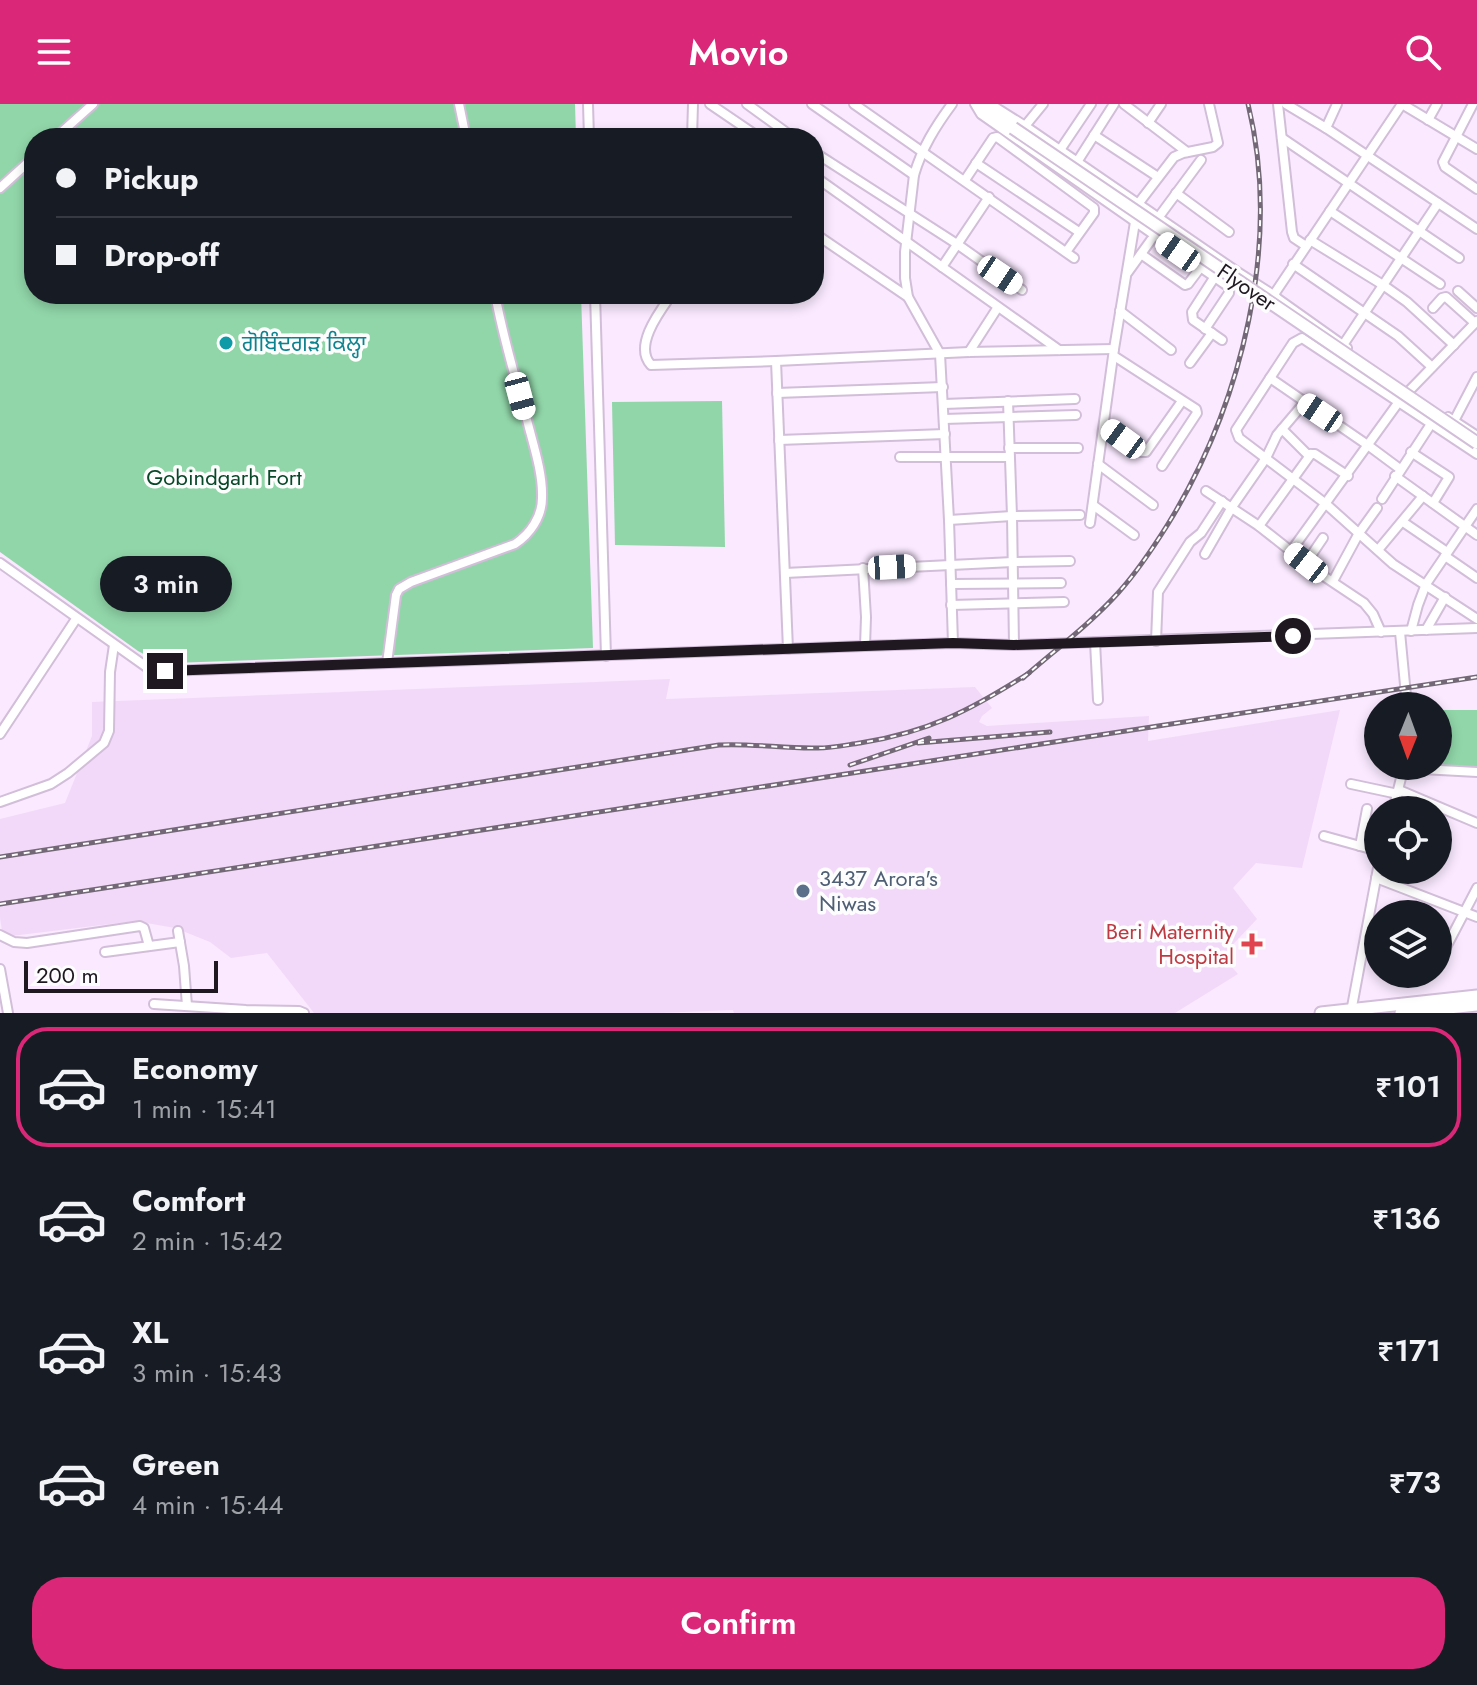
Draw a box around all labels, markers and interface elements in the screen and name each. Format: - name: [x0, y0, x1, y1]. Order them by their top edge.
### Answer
- text: Movio: [689, 26, 788, 78]
- icon: menu: [32, 30, 76, 74]
- icon: search: [1401, 30, 1445, 74]
- text: Pickup: [104, 157, 199, 200]
- car: [1151, 228, 1205, 276]
- text: Drop-off: [104, 234, 219, 277]
- car: [973, 252, 1027, 298]
- street label: Flyover: [1211, 255, 1283, 319]
- place label: ਗੋਬਿੰਦਗੜ ਕਿਲ੍ਹਾ: [241, 327, 367, 359]
- marker: ਗੋਬਿੰਦਗੜ ਕਿਲ੍ਹਾ: [217, 334, 235, 352]
- car: [502, 370, 538, 422]
- car: [1293, 390, 1347, 436]
- car: [1097, 415, 1149, 463]
- park label: Gobindgarh Fort: [146, 461, 302, 493]
- car: [1280, 539, 1332, 587]
- car: [867, 554, 917, 580]
- callout: 3 min: [99, 555, 231, 611]
- text: 3 min: [133, 565, 199, 603]
- route start: [1275, 618, 1311, 654]
- route end: [147, 653, 183, 689]
- north arrow: [1364, 692, 1452, 780]
- map controls: [1364, 692, 1452, 988]
- button: locate: [1364, 796, 1452, 884]
- place label: 3437 Arora's Niwas: [819, 862, 938, 919]
- marker: 3437 Arora's Niwas: [794, 882, 812, 900]
- button: layers: [1364, 900, 1452, 988]
- place label: Beri Maternity Hospital: [1106, 915, 1234, 972]
- marker: Beri Maternity Hospital: [1241, 933, 1263, 955]
- scale bar: [24, 957, 218, 993]
- text: 200 m: [36, 959, 99, 991]
- text: Economy: [132, 1047, 258, 1090]
- icon: car: [36, 1051, 108, 1123]
- text: ₹101: [1375, 1065, 1441, 1108]
- text: 1 min · 15:41: [132, 1090, 277, 1128]
- text: Comfort: [132, 1179, 245, 1222]
- icon: car: [36, 1183, 108, 1255]
- text: ₹136: [1372, 1197, 1441, 1240]
- text: 2 min · 15:42: [132, 1222, 283, 1260]
- text: XL: [132, 1311, 168, 1354]
- icon: car: [36, 1315, 108, 1387]
- text: ₹171: [1377, 1329, 1441, 1372]
- text: 3 min · 15:43: [132, 1354, 282, 1392]
- text: Green: [132, 1443, 220, 1486]
- icon: car: [36, 1447, 108, 1519]
- text: ₹73: [1389, 1461, 1441, 1504]
- text: 4 min · 15:44: [132, 1486, 284, 1524]
- button: Confirm: [32, 1577, 1445, 1669]

